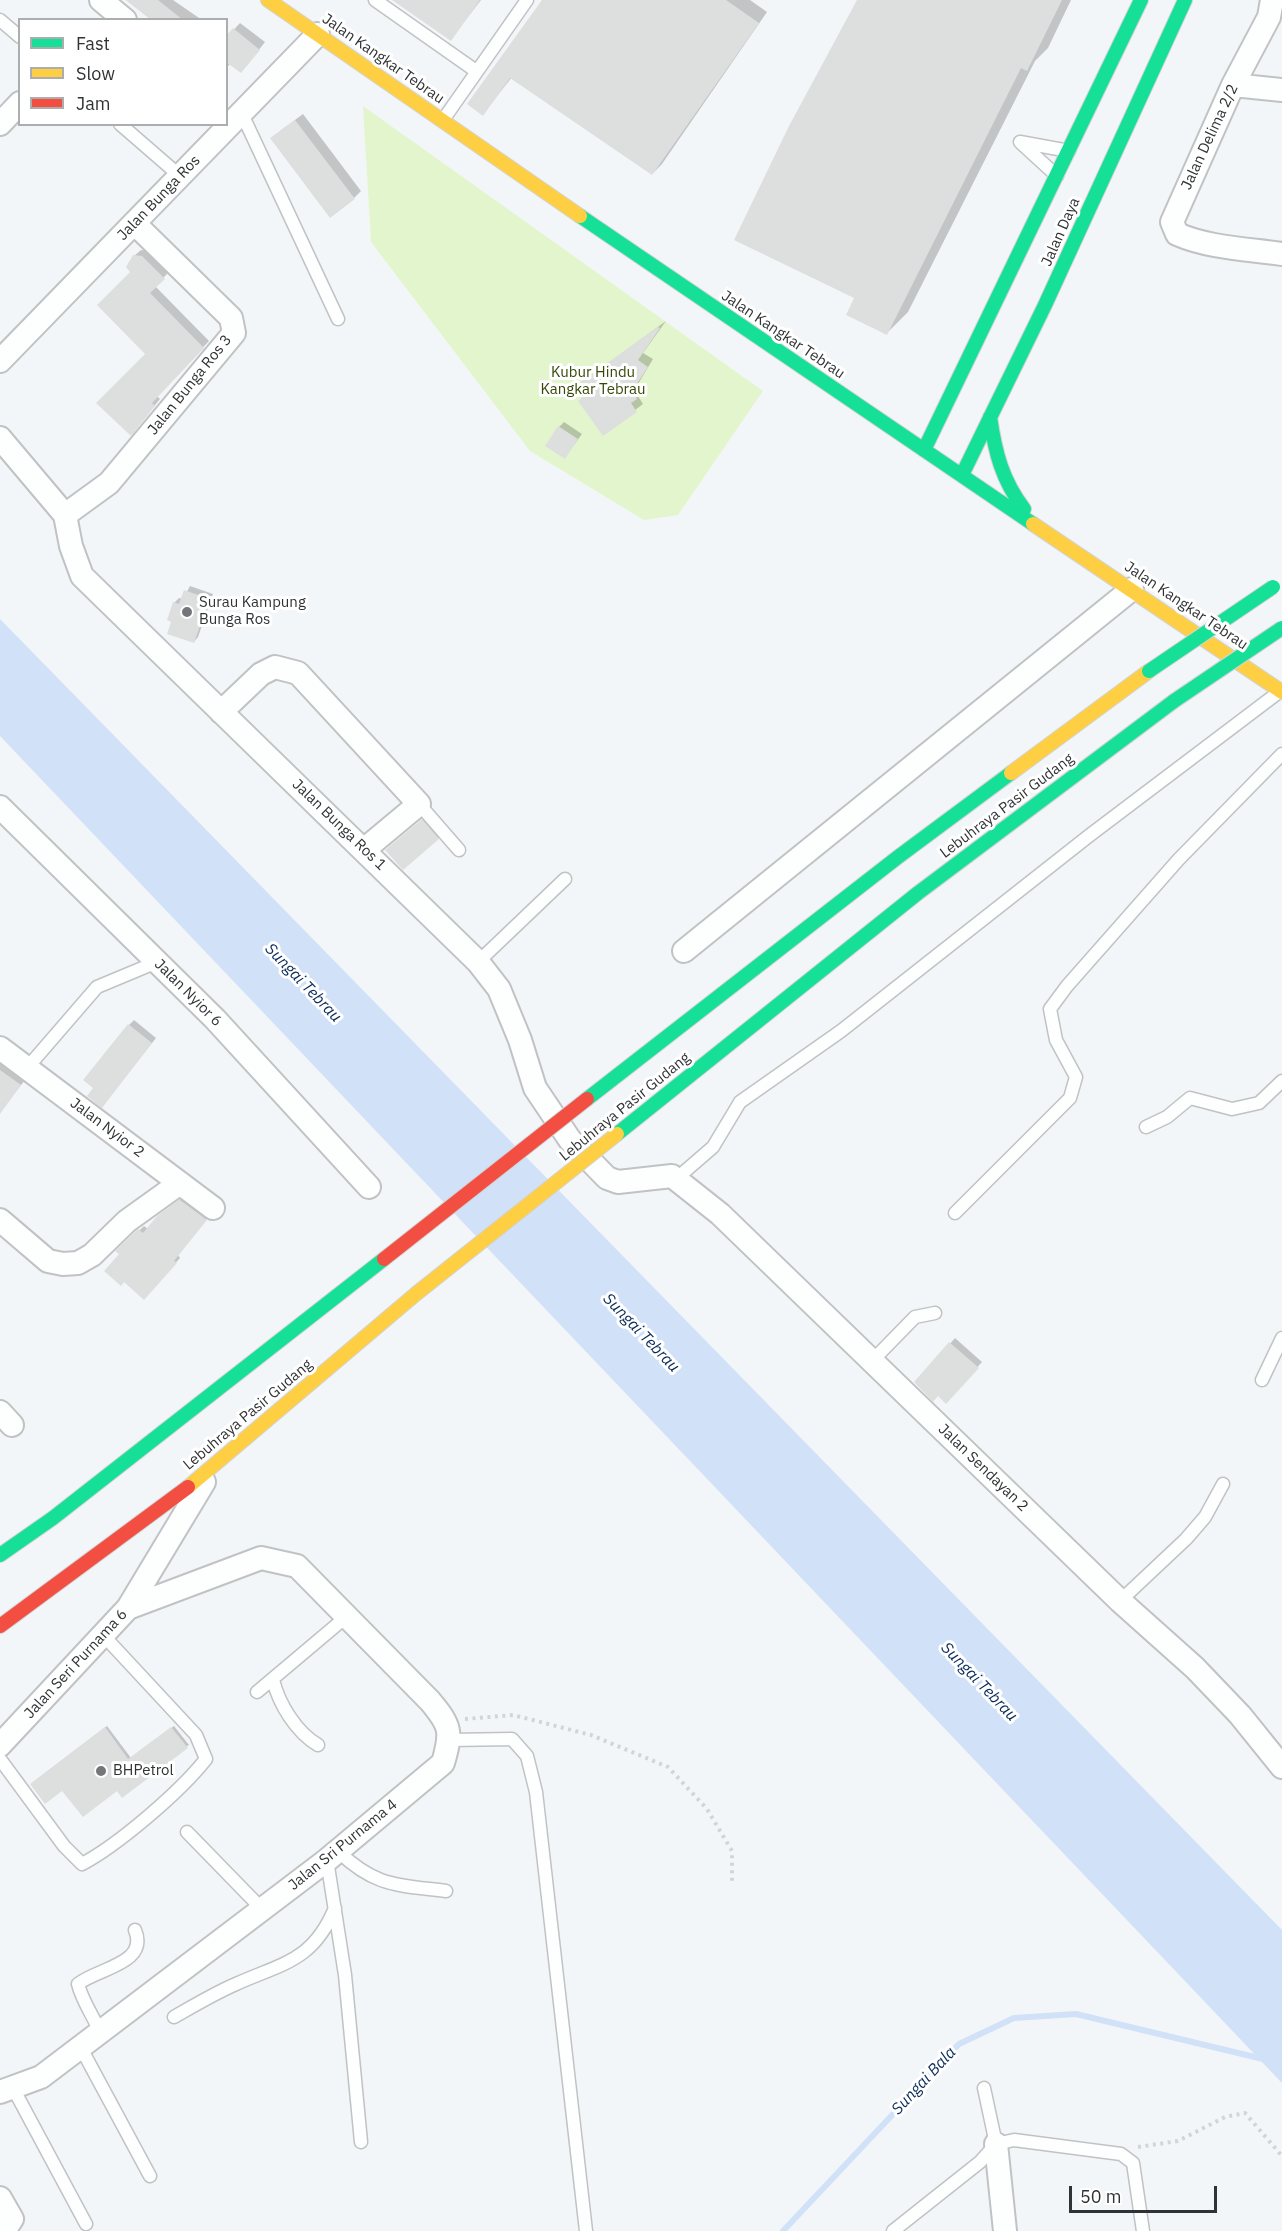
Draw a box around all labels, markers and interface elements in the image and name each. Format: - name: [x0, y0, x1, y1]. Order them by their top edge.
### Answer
- street label: Jalan Kangkar Tebrau: [318, 10, 448, 108]
- legend: [18, 18, 228, 126]
- text: Fast: [76, 32, 110, 55]
- text: Slow: [76, 62, 115, 85]
- street label: Jalan Delima 2/2: [1178, 81, 1242, 193]
- text: Jam: [76, 92, 111, 115]
- street label: Jalan Bunga Ros: [114, 152, 204, 244]
- street label: Jalan Daya: [1038, 195, 1084, 269]
- street label: Jalan Kangkar Tebrau: [718, 287, 848, 383]
- street label: Jalan Bunga Ros 3: [144, 331, 236, 439]
- park label: Kubur Hindu Kangkar Tebrau: [540, 364, 646, 399]
- street label: Jalan Kangkar Tebrau: [1121, 558, 1251, 654]
- place label: Surau Kampung Bunga Ros: [199, 594, 306, 629]
- marker: Surau Kampung Bunga Ros: [180, 605, 194, 619]
- street label: Lebuhraya Pasir Gudang: [937, 750, 1077, 862]
- street label: Jalan Bunga Ros 1: [288, 776, 390, 874]
- water label: Sungai Tebrau: [261, 940, 345, 1026]
- street label: Jalan Nyior 6: [150, 955, 226, 1031]
- street label: Lebuhraya Pasir Gudang: [556, 1049, 694, 1165]
- street label: Jalan Nyior 2: [66, 1094, 148, 1162]
- water label: Sungai Tebrau: [599, 1290, 683, 1376]
- street label: Lebuhraya Pasir Gudang: [180, 1356, 316, 1474]
- street label: Jalan Sendayan 2: [934, 1420, 1032, 1516]
- street label: Jalan Seri Purnama 6: [21, 1606, 131, 1722]
- water label: Sungai Tebrau: [937, 1639, 1021, 1725]
- place label: BHPetrol: [113, 1762, 174, 1780]
- marker: BHPetrol: [94, 1764, 108, 1778]
- street label: Jalan Sri Purnama 4: [285, 1796, 401, 1894]
- water label: Sungai Bala: [888, 2043, 960, 2119]
- scale bar: [1072, 2174, 1220, 2212]
- text: 50 m: [1080, 2185, 1122, 2208]

